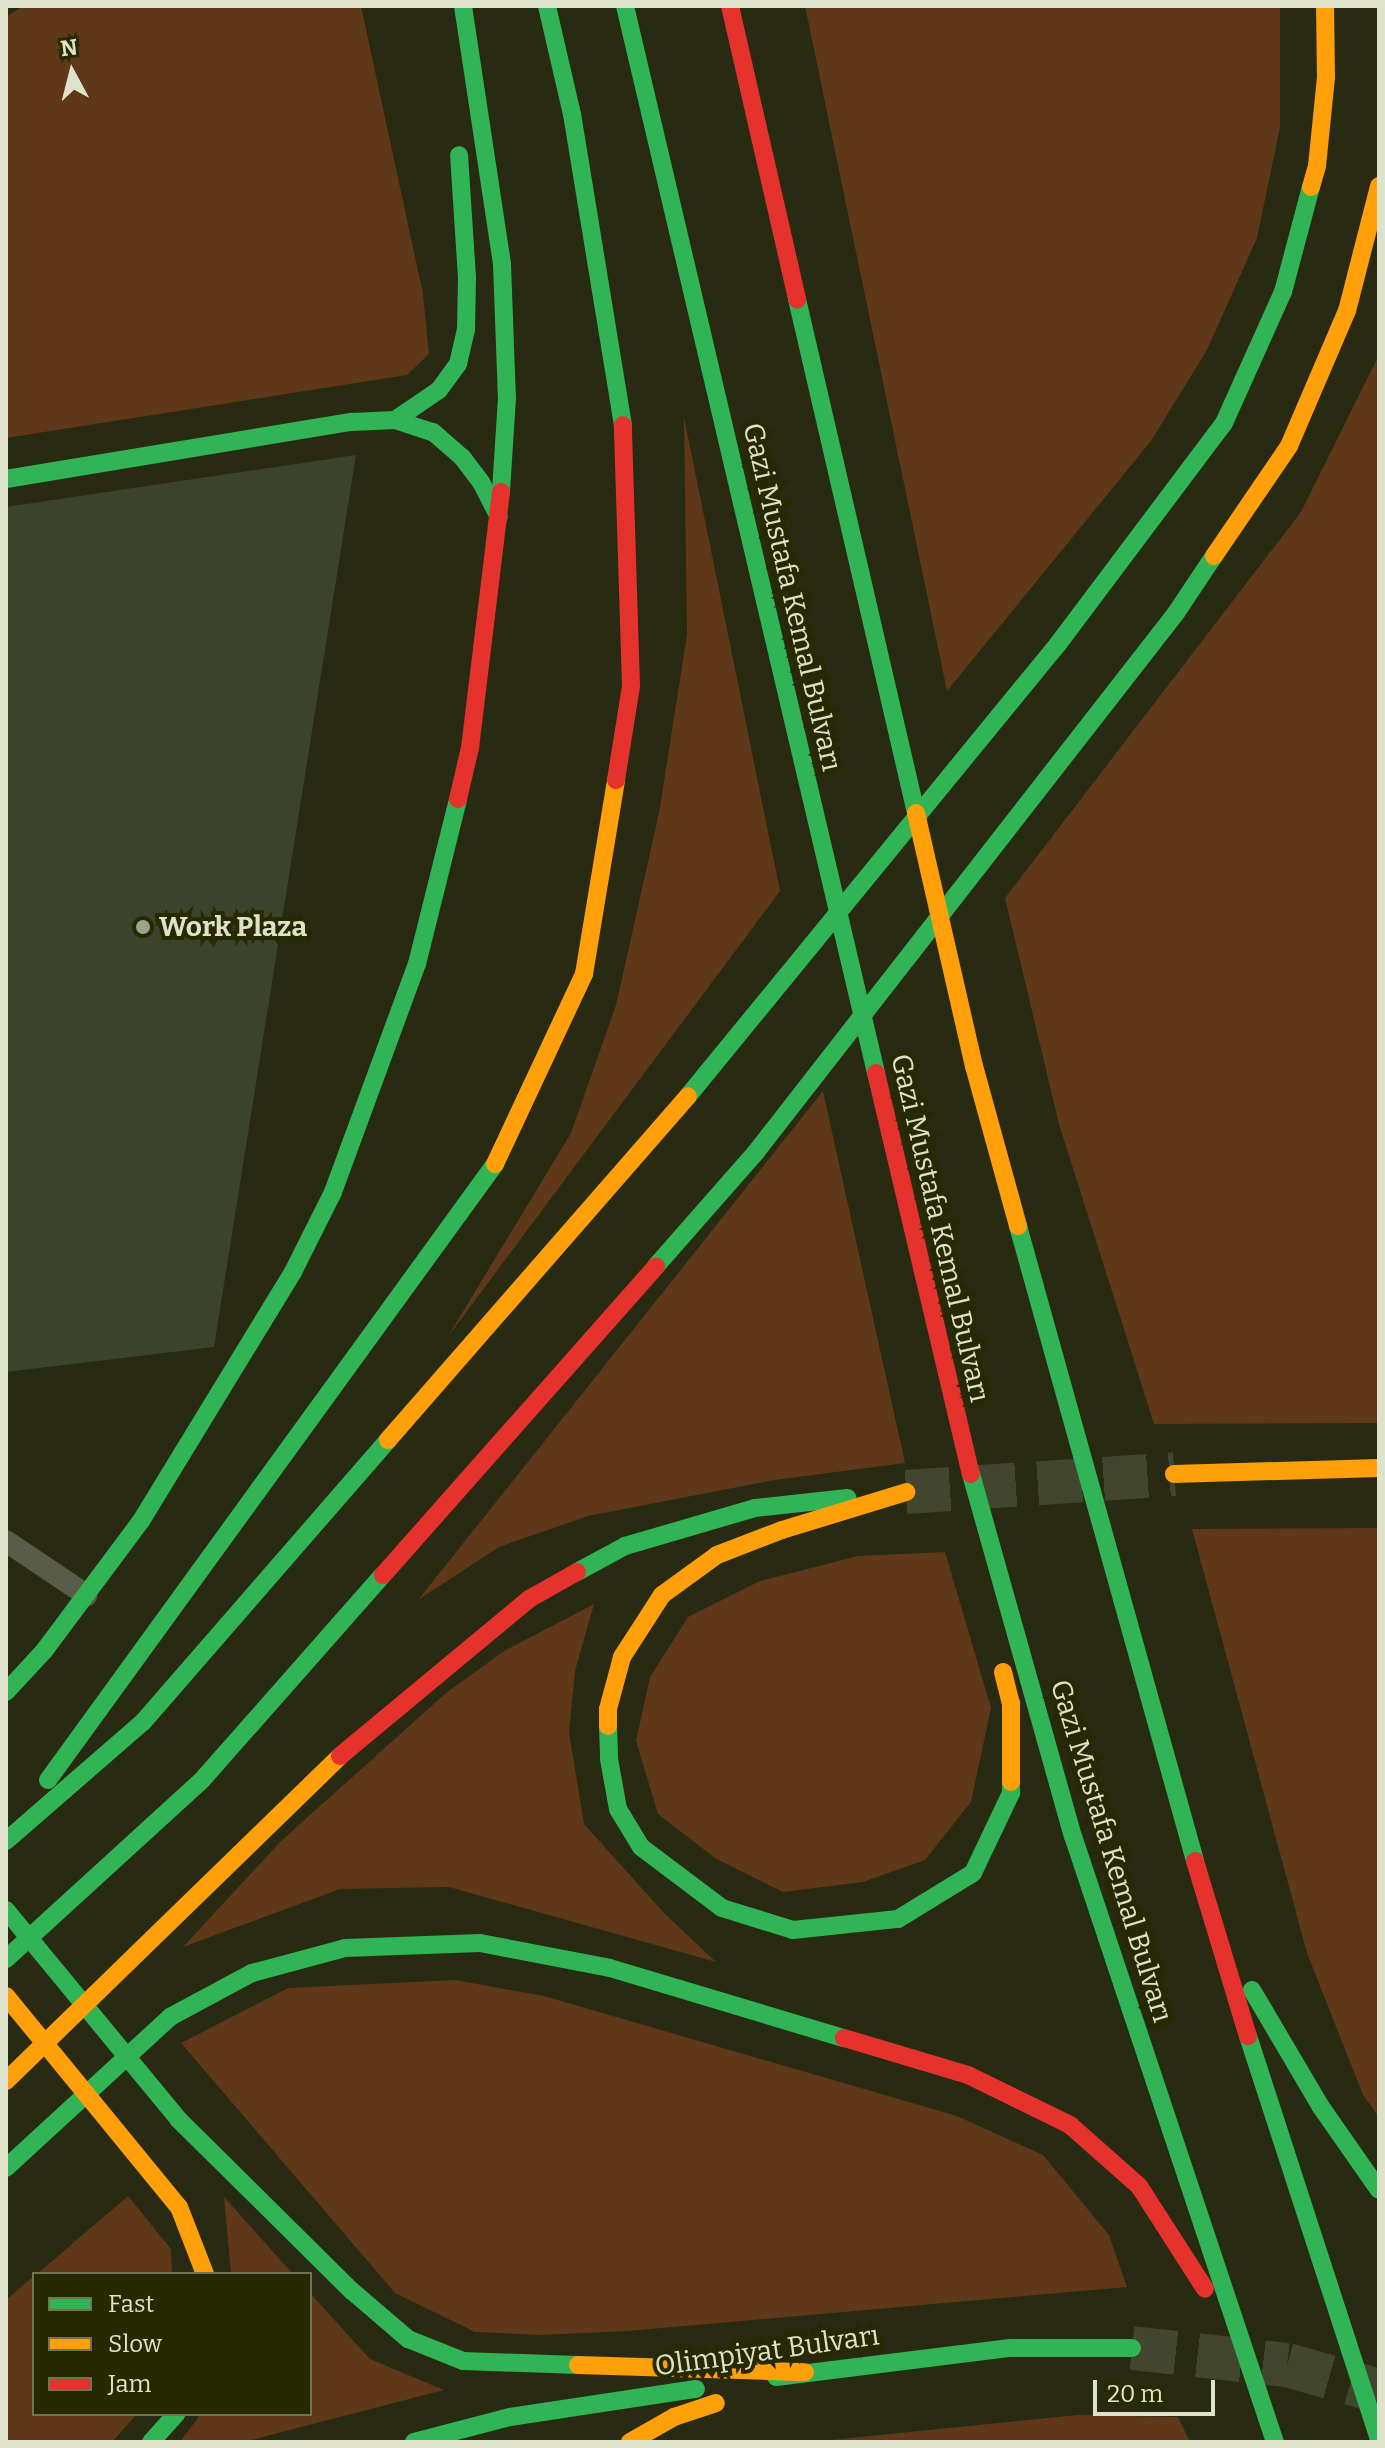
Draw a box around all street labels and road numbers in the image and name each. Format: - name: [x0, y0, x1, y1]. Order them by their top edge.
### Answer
- street label: Gazi Mustafa Kemal Bulvarı: [736, 420, 848, 774]
- street label: Gazi Mustafa Kemal Bulvarı: [884, 1051, 996, 1405]
- street label: Gazi Mustafa Kemal Bulvarı: [1043, 1676, 1179, 2026]
- street label: Olimpiyat Bulvarı: [653, 2319, 881, 2383]

